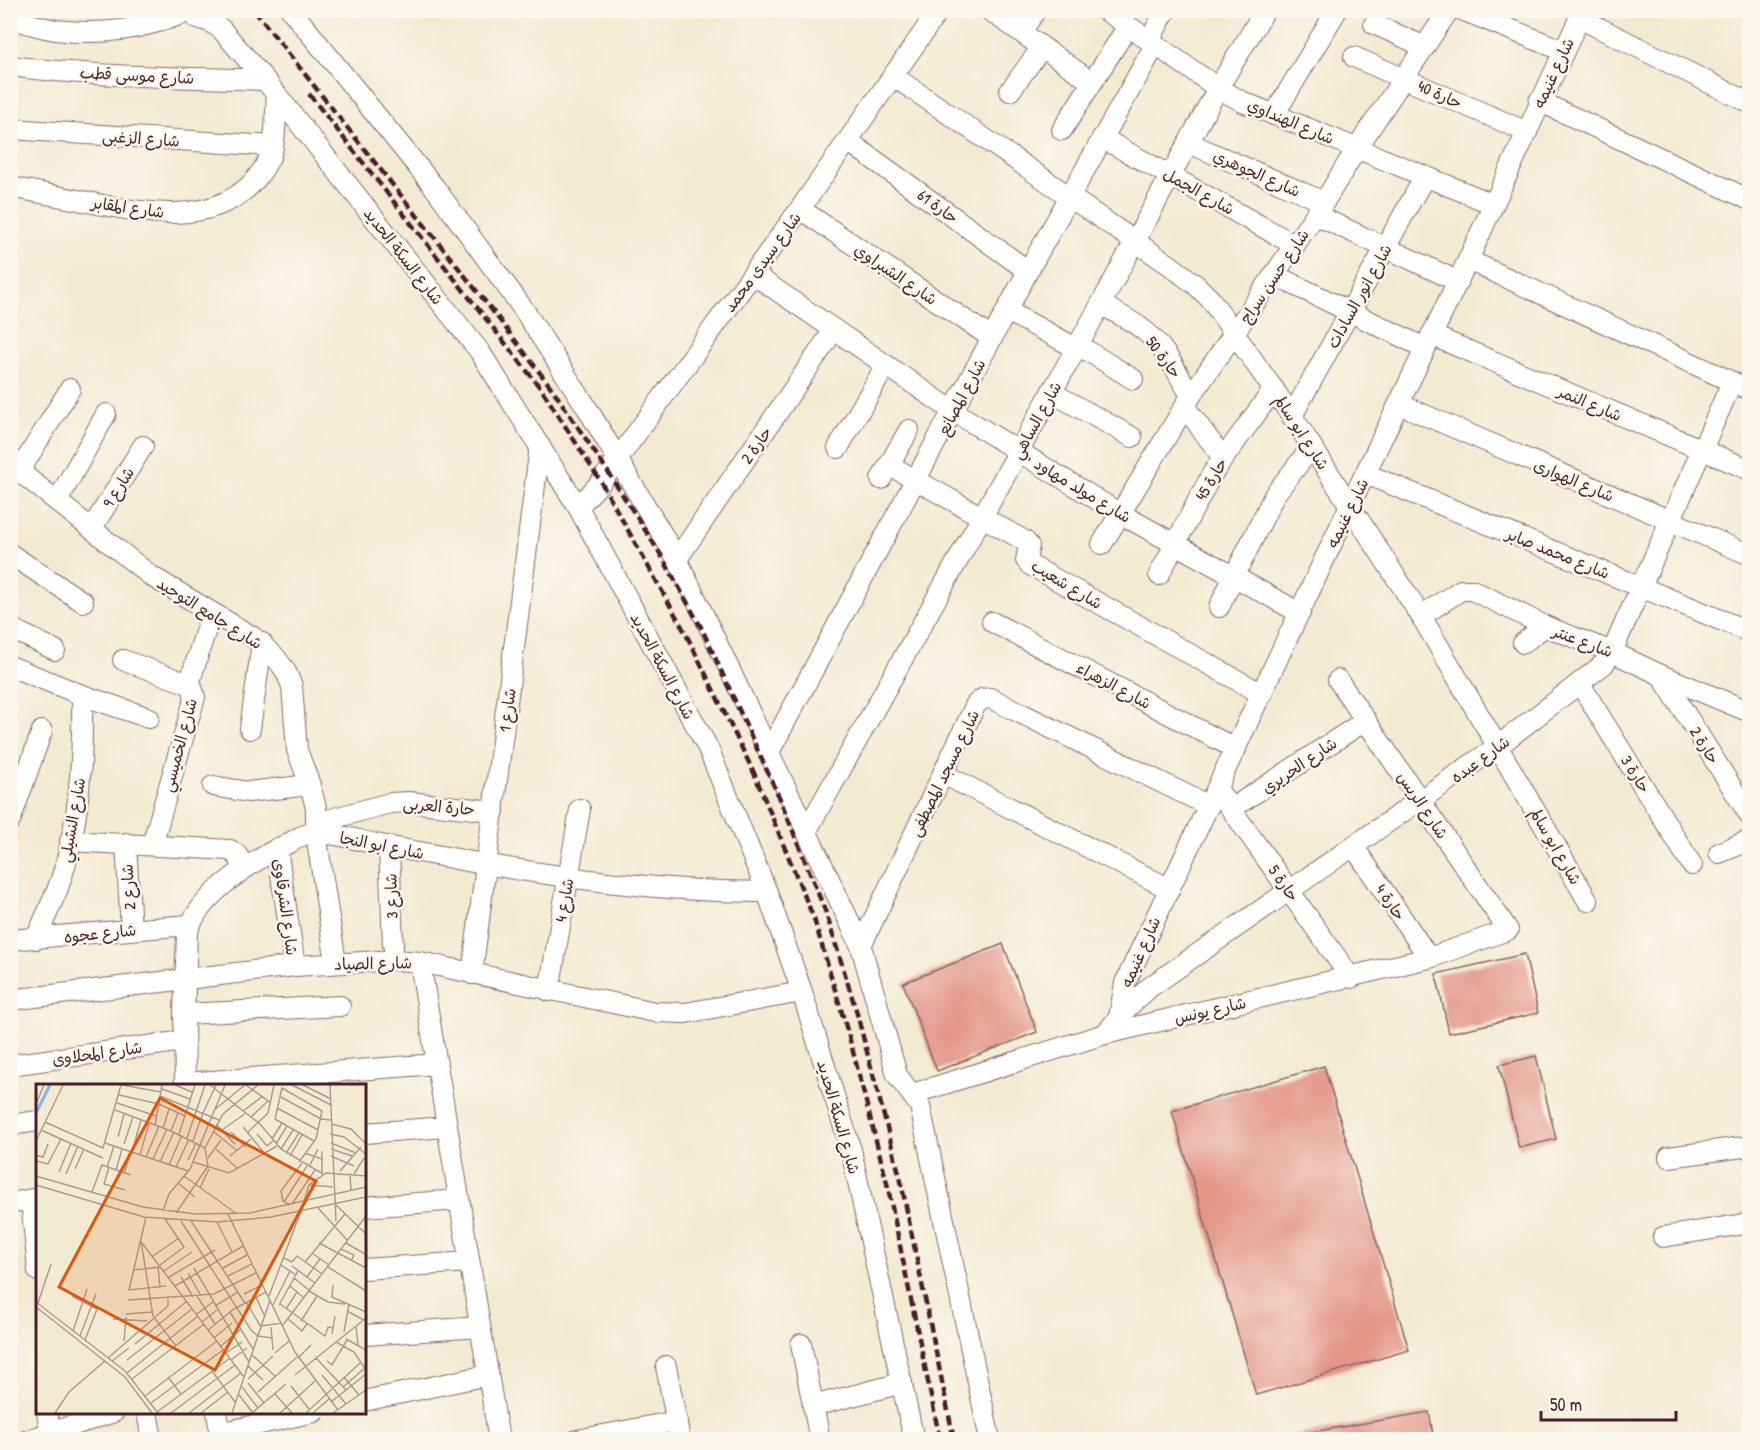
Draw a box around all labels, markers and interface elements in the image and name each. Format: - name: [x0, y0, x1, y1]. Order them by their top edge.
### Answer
- street label: شارع غنيمه: [1527, 34, 1580, 112]
- street label: شارع موسى قطب: [79, 61, 195, 90]
- street label: حارة 40: [1414, 75, 1466, 113]
- street label: شارع الهنداوي: [1244, 93, 1338, 150]
- street label: شارع الزغبى: [101, 124, 181, 153]
- street label: شارع الجوهري: [1210, 144, 1304, 203]
- street label: شارع الجمل: [1159, 162, 1239, 220]
- street label: حارة 61: [913, 184, 963, 228]
- street label: شارع المقابر: [88, 191, 166, 224]
- street label: شارع السكة الحديد: [358, 203, 449, 310]
- street label: شارع سيدى محمد: [718, 208, 807, 317]
- street label: شارع حسن سراج: [1234, 224, 1315, 328]
- street label: شارع الشبراوي: [850, 238, 942, 311]
- street label: شارع انور السادات: [1321, 240, 1398, 353]
- street label: حارة 50: [1141, 332, 1187, 382]
- street label: شارع المصانع: [932, 355, 991, 440]
- street label: شارع الساهي: [1006, 377, 1070, 465]
- street label: شارع النمر: [1552, 379, 1625, 427]
- street label: شارع ابو سالم: [1268, 390, 1334, 475]
- street label: حارة 2: [735, 422, 777, 468]
- street label: شارع مولد مهاود: [1030, 452, 1135, 528]
- street label: شارع الهوارى: [1530, 453, 1618, 508]
- street label: حارة 45: [1190, 454, 1232, 504]
- street label: شارع 9: [97, 462, 140, 512]
- street label: شارع غنيمه: [1321, 474, 1374, 552]
- street label: شارع محمد صابر: [1501, 521, 1613, 585]
- street label: شارع شعيب: [1027, 554, 1107, 615]
- street label: شارع جامع التوحيد: [153, 572, 267, 655]
- street label: شارع السكة الحديد: [625, 609, 700, 724]
- street label: شارع عنتر: [1548, 619, 1616, 663]
- street label: شارع الزهراء: [1072, 656, 1155, 715]
- street label: شارع 1: [493, 687, 522, 733]
- street label: شارع الخميسي: [156, 696, 206, 795]
- street label: شارع مسجد المصطفى: [904, 706, 985, 840]
- street label: حارة 2: [1685, 722, 1725, 768]
- street label: شارع عبده: [1446, 730, 1515, 789]
- street label: شارع الحريري: [1257, 732, 1342, 799]
- street label: حارة 3: [1616, 751, 1656, 797]
- street label: شارع الريس: [1392, 767, 1454, 844]
- street label: شارع النشيلي: [54, 776, 94, 865]
- street label: حارة العربى: [402, 792, 476, 820]
- street label: شارع ابو سالم: [1523, 804, 1587, 889]
- street label: شارع ابو النجا: [338, 826, 426, 865]
- street label: شارع الشرقاوى: [267, 857, 304, 957]
- street label: حارة 5: [1264, 860, 1304, 906]
- street label: شارع 2: [115, 863, 142, 911]
- street label: شارع 3: [379, 873, 404, 919]
- street label: شارع 4: [549, 876, 580, 924]
- street label: حارة 4: [1371, 880, 1411, 924]
- street label: شارع غنيمه: [1115, 913, 1166, 991]
- street label: شارع عجوه: [63, 918, 137, 949]
- street label: شارع الصياد: [334, 951, 412, 976]
- street label: شارع يونس: [1172, 991, 1248, 1030]
- street label: شارع المحلاوى: [51, 1036, 144, 1071]
- street label: شارع السكة الحديد: [811, 1057, 866, 1177]
- inset map: [36, 1084, 366, 1414]
- scale bar: [1541, 1384, 1676, 1422]
- text: 50 m: [1550, 1392, 1582, 1417]

